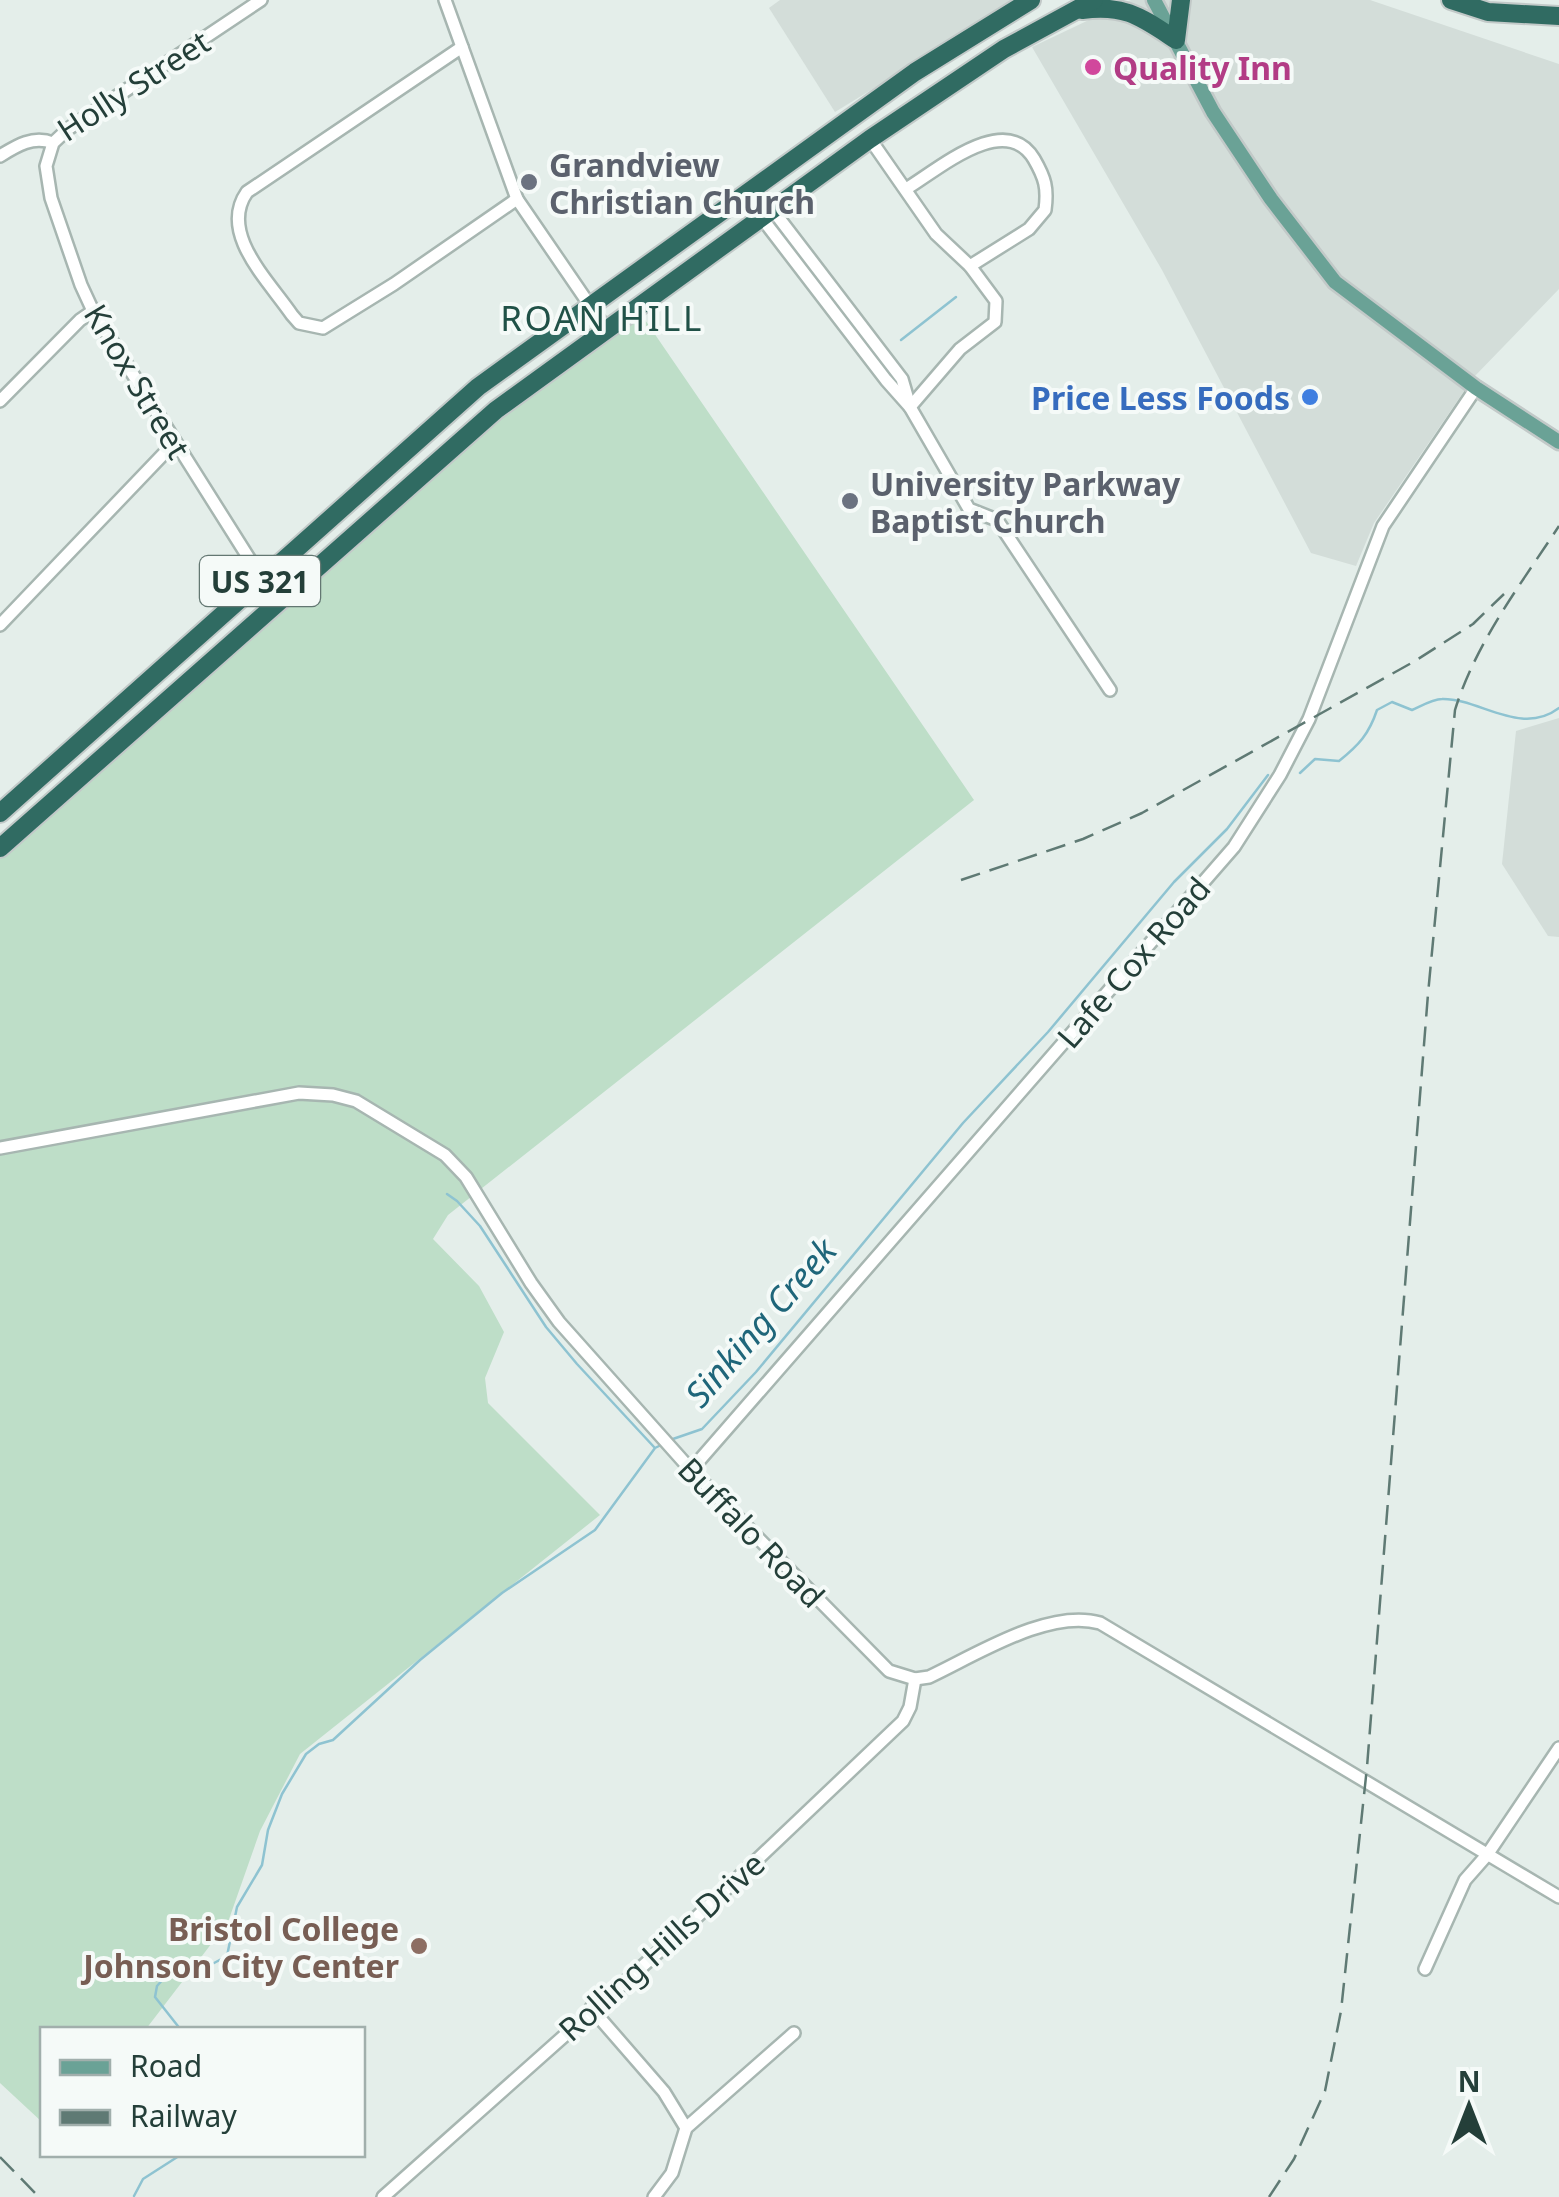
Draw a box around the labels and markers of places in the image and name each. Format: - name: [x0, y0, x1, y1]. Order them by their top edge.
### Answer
- place label: Quality Inn: [1113, 46, 1292, 89]
- marker: Quality Inn: [1082, 56, 1104, 78]
- place label: Grandview Christian Church: [549, 143, 815, 223]
- marker: Grandview Christian Church: [518, 171, 540, 193]
- place label: Price Less Foods: [1031, 376, 1290, 419]
- marker: Price Less Foods: [1299, 386, 1321, 408]
- place label: University Parkway Baptist Church: [870, 462, 1181, 542]
- marker: University Parkway Baptist Church: [839, 490, 861, 512]
- place label: Bristol College Johnson City Center: [80, 1907, 399, 1987]
- marker: Bristol College Johnson City Center: [408, 1935, 430, 1957]

